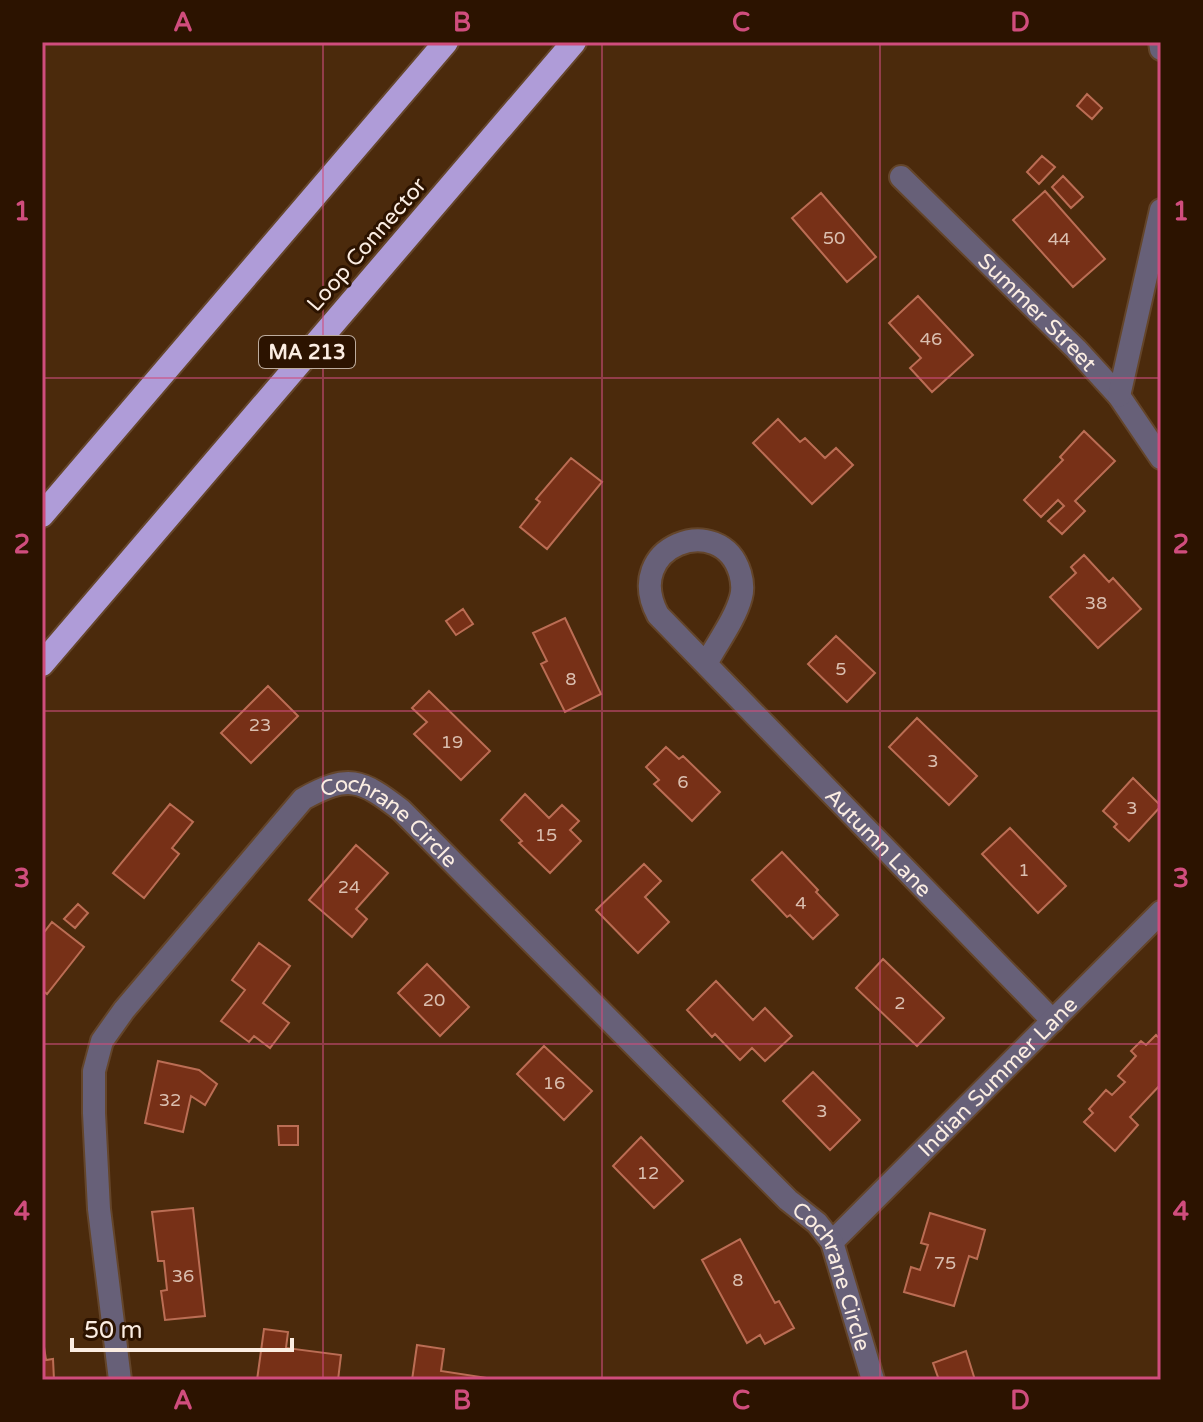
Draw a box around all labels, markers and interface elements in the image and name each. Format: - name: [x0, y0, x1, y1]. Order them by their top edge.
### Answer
- text: A: [173, 7, 193, 38]
- text: B: [453, 7, 471, 38]
- text: C: [732, 7, 750, 38]
- text: D: [1010, 7, 1030, 38]
- street label: Loop Connector: [302, 172, 432, 317]
- text: 1: [14, 196, 30, 227]
- text: 1: [1173, 196, 1189, 227]
- house number: 50: [823, 227, 845, 249]
- house number: 44: [1048, 228, 1070, 250]
- street label: Summer Street: [972, 248, 1102, 377]
- house number: 46: [920, 328, 942, 350]
- road number: MA 213: [259, 336, 355, 368]
- text: 2: [14, 529, 30, 560]
- text: 2: [1173, 529, 1189, 560]
- house number: 38: [1085, 592, 1107, 614]
- house number: 5: [835, 658, 847, 680]
- house number: 8: [565, 668, 577, 690]
- house number: 23: [249, 714, 271, 736]
- house number: 19: [441, 731, 463, 753]
- house number: 3: [927, 750, 939, 772]
- street label: Cochrane Circle: [317, 771, 463, 873]
- house number: 6: [677, 771, 689, 793]
- street label: Autumn Lane: [819, 783, 937, 903]
- house number: 3: [1126, 797, 1138, 819]
- house number: 15: [535, 824, 557, 846]
- house number: 1: [1018, 859, 1030, 881]
- text: 3: [14, 863, 30, 894]
- text: 3: [1173, 863, 1189, 894]
- house number: 24: [338, 876, 360, 898]
- house number: 4: [795, 892, 807, 914]
- house number: 20: [423, 989, 445, 1011]
- house number: 2: [894, 992, 906, 1014]
- street label: Indian Summer Lane: [913, 992, 1083, 1162]
- house number: 16: [543, 1072, 565, 1094]
- house number: 32: [159, 1089, 181, 1111]
- house number: 3: [816, 1100, 828, 1122]
- house number: 12: [637, 1162, 659, 1184]
- text: 4: [14, 1196, 30, 1227]
- text: 4: [1173, 1196, 1189, 1227]
- street label: Cochrane Circle: [787, 1197, 876, 1354]
- house number: 75: [934, 1252, 956, 1274]
- house number: 36: [172, 1265, 194, 1287]
- house number: 8: [732, 1269, 744, 1291]
- scale bar: [72, 1302, 292, 1352]
- text: 50 m: [84, 1316, 142, 1345]
- text: A: [173, 1385, 193, 1416]
- text: B: [453, 1385, 471, 1416]
- text: C: [732, 1385, 750, 1416]
- text: D: [1010, 1385, 1030, 1416]

